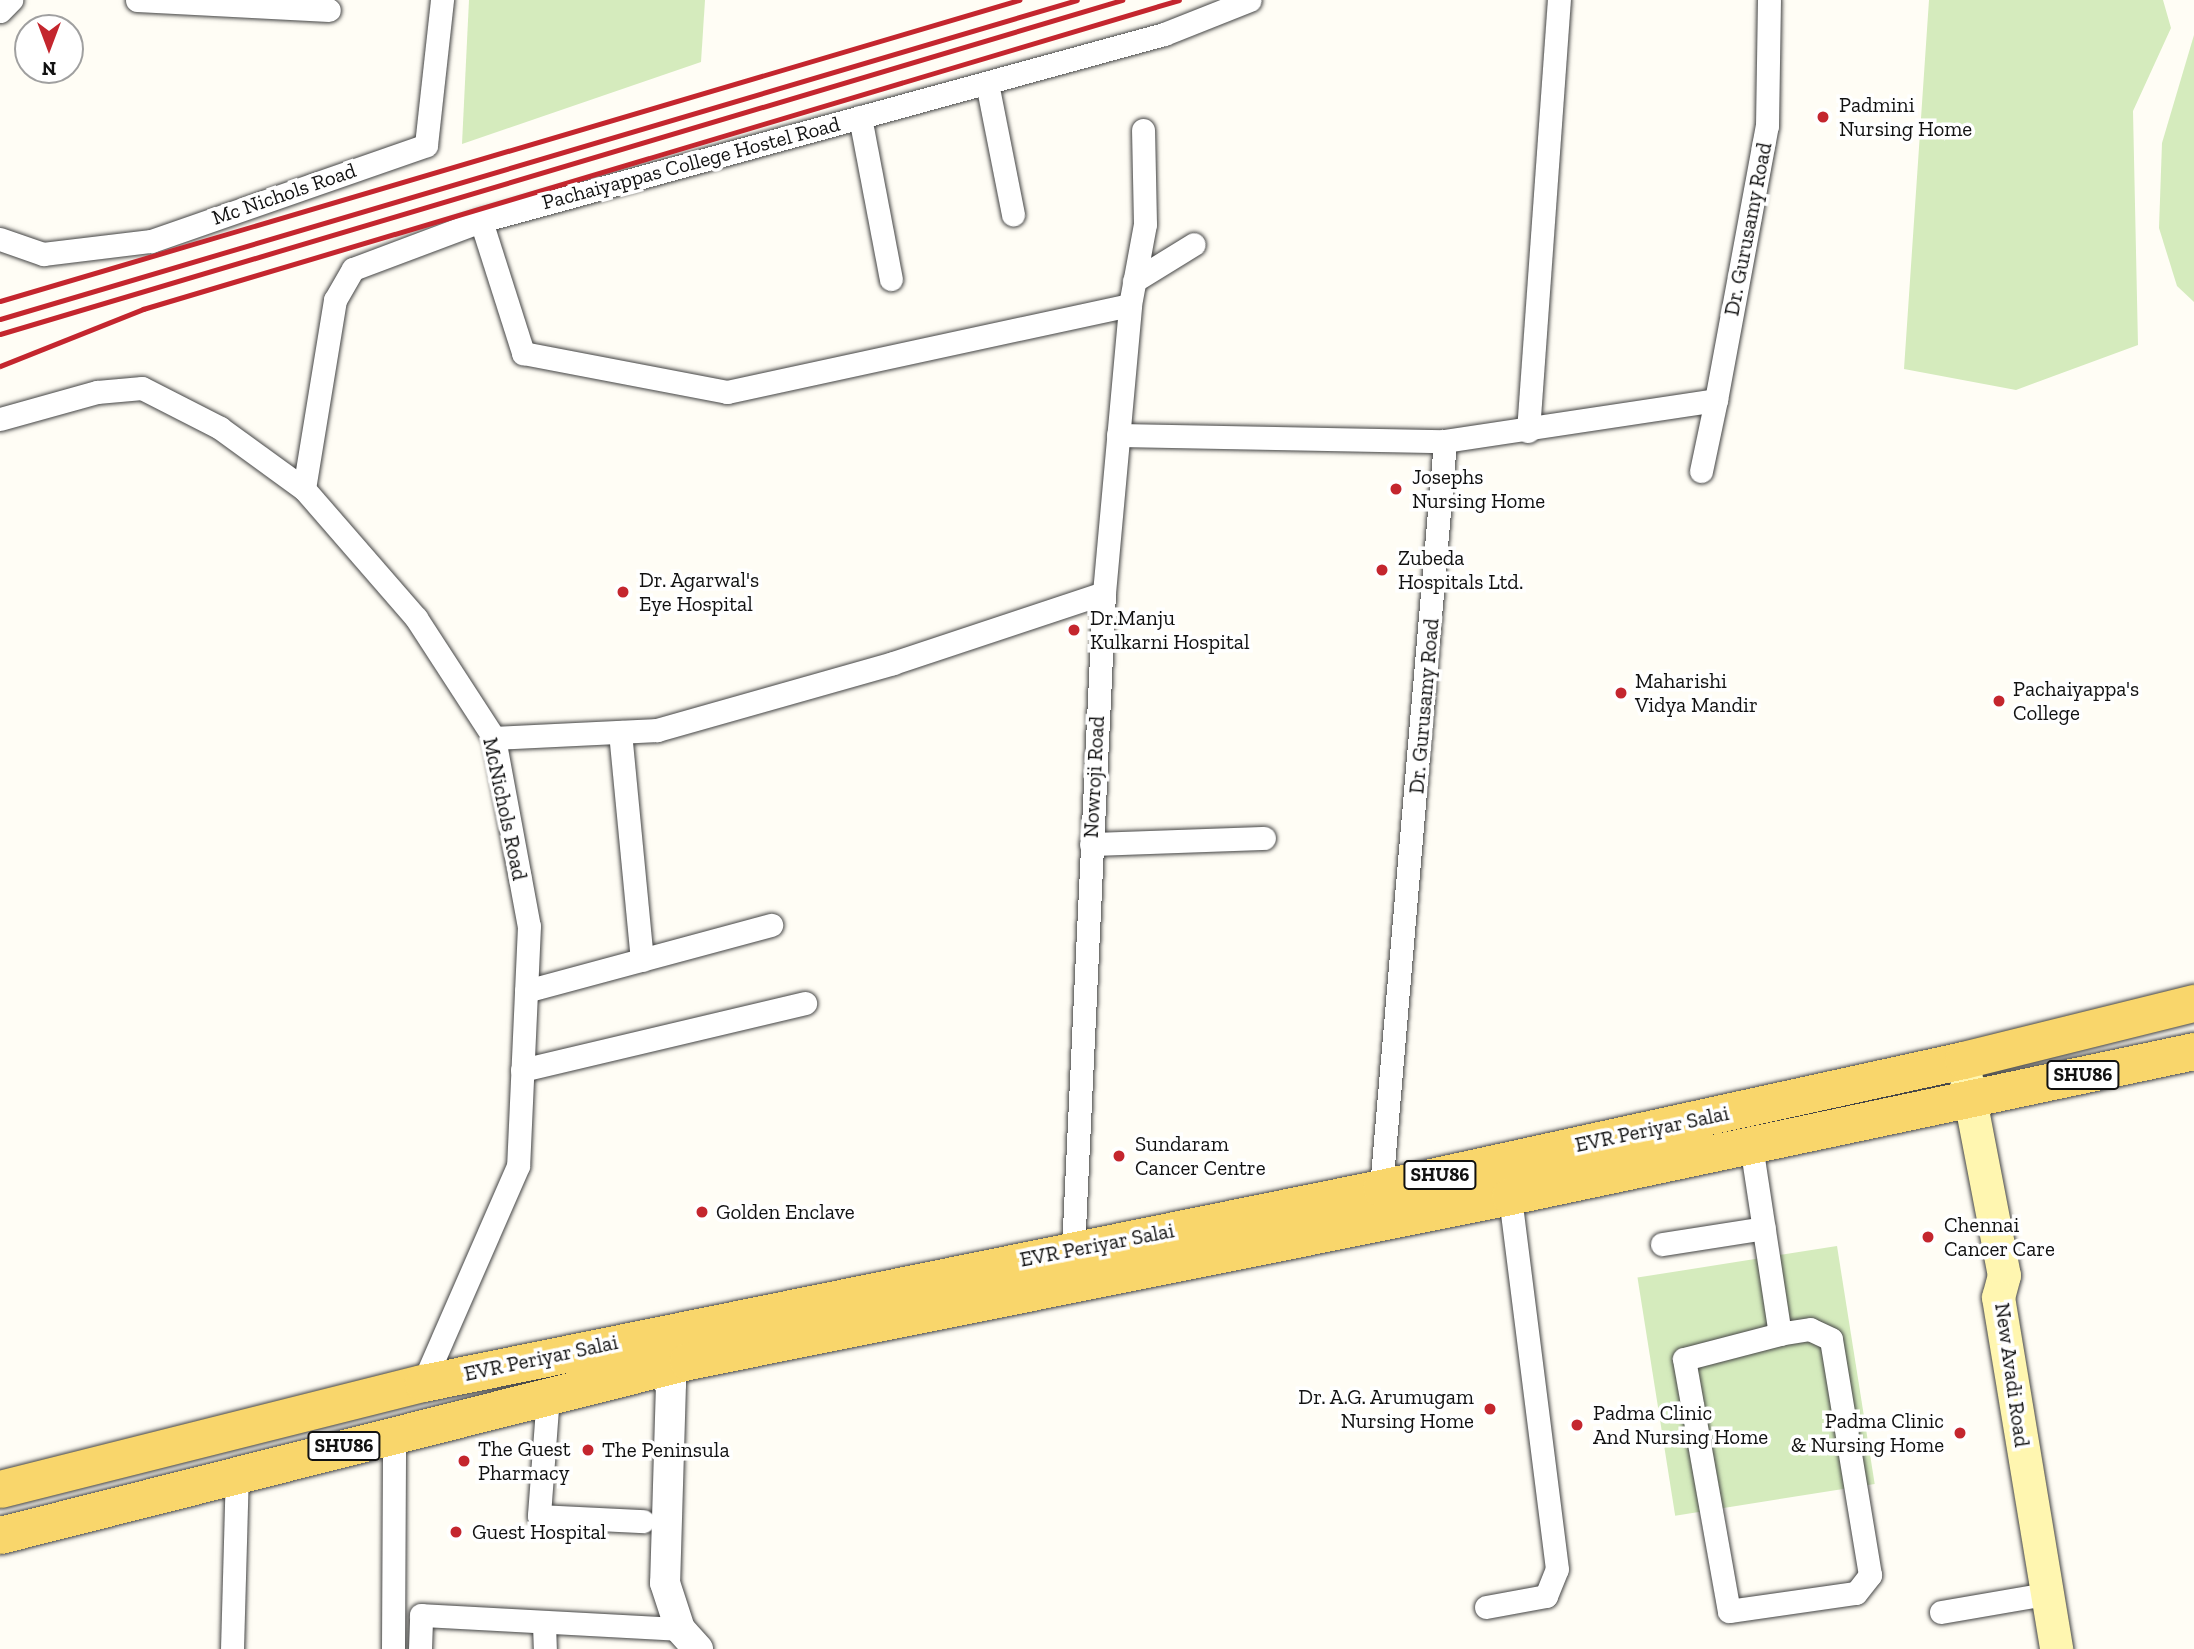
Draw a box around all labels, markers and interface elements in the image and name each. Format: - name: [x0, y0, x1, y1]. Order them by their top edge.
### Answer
- north arrow: [14, 14, 84, 84]
- text: N: [42, 57, 56, 80]
- place label: Padmini Nursing Home: [1839, 92, 1972, 142]
- marker: Padmini Nursing Home: [1813, 107, 1833, 127]
- street label: Pachaiyappas College Hostel Road: [539, 111, 843, 215]
- street label: Dr. Gurusamy Road: [1719, 140, 1777, 318]
- street label: Mc Nichols Road: [209, 158, 359, 230]
- place label: Josephs Nursing Home: [1412, 464, 1545, 514]
- marker: Josephs Nursing Home: [1386, 479, 1406, 499]
- place label: Zubeda Hospitals Ltd.: [1398, 545, 1523, 595]
- marker: Zubeda Hospitals Ltd.: [1372, 560, 1392, 580]
- place label: Dr. Agarwal's Eye Hospital: [639, 567, 760, 617]
- marker: Dr. Agarwal's Eye Hospital: [613, 582, 633, 602]
- place label: Dr.Manju Kulkarni Hospital: [1090, 605, 1250, 655]
- street label: Dr. Gurusamy Road: [1404, 617, 1444, 795]
- marker: Dr.Manju Kulkarni Hospital: [1064, 620, 1084, 640]
- place label: Maharishi Vidya Mandir: [1635, 668, 1758, 718]
- place label: Pachaiyappa's College: [2013, 676, 2139, 726]
- marker: Maharishi Vidya Mandir: [1613, 685, 1629, 701]
- marker: Pachaiyappa's College: [1991, 693, 2007, 709]
- street label: Nowroji Road: [1078, 715, 1110, 839]
- street label: McNichols Road: [478, 735, 532, 883]
- road number: SHU86: [2046, 1060, 2120, 1091]
- street label: EVR Periyar Salai: [1573, 1100, 1731, 1158]
- place label: Sundaram Cancer Centre: [1135, 1131, 1266, 1181]
- marker: Sundaram Cancer Centre: [1109, 1146, 1129, 1166]
- road number: SHU86: [1403, 1160, 1477, 1190]
- place label: Golden Enclave: [716, 1199, 855, 1225]
- marker: Golden Enclave: [694, 1204, 710, 1220]
- place label: Chennai Cancer Care: [1944, 1212, 2055, 1262]
- street label: EVR Periyar Salai: [1018, 1218, 1176, 1272]
- marker: Chennai Cancer Care: [1918, 1227, 1938, 1247]
- street label: New Avadi Road: [1989, 1301, 2035, 1449]
- street label: EVR Periyar Salai: [462, 1329, 620, 1387]
- place label: Dr. A.G. Arumugam Nursing Home: [1297, 1384, 1474, 1434]
- marker: Dr. A.G. Arumugam Nursing Home: [1480, 1399, 1500, 1419]
- place label: Padma Clinic And Nursing Home: [1593, 1400, 1768, 1450]
- place label: Padma Clinic & Nursing Home: [1791, 1408, 1944, 1458]
- marker: Padma Clinic And Nursing Home: [1567, 1415, 1587, 1435]
- marker: Padma Clinic & Nursing Home: [1950, 1423, 1970, 1443]
- road number: SHU86: [307, 1430, 381, 1462]
- place label: The Guest Pharmacy: [478, 1436, 571, 1486]
- place label: The Peninsula: [602, 1437, 730, 1463]
- marker: The Peninsula: [580, 1442, 596, 1458]
- marker: The Guest Pharmacy: [456, 1453, 472, 1469]
- place label: Guest Hospital: [472, 1519, 606, 1545]
- marker: Guest Hospital: [446, 1522, 466, 1542]

